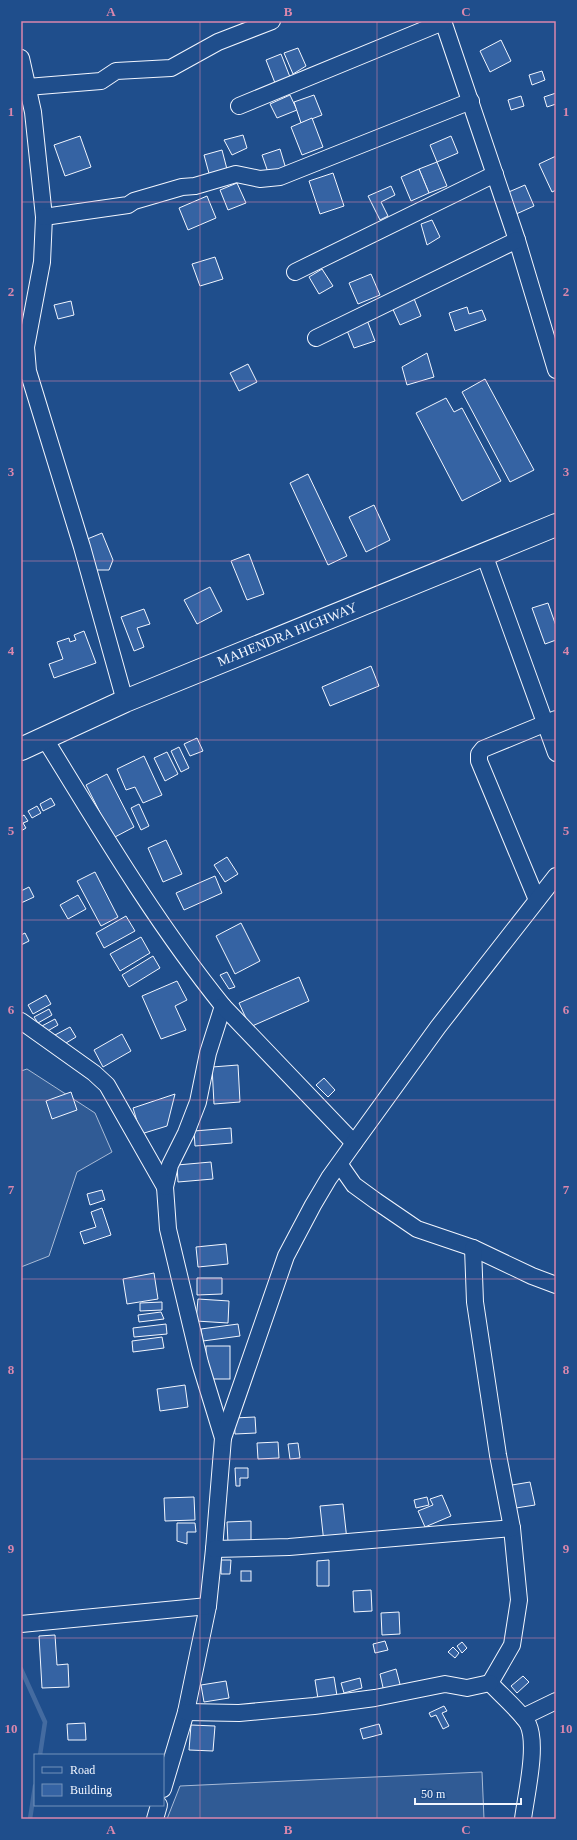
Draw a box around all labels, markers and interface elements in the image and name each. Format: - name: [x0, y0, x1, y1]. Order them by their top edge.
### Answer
- text: A: [106, 4, 116, 19]
- text: B: [284, 4, 293, 19]
- text: C: [461, 4, 471, 19]
- text: 1: [8, 104, 14, 119]
- text: 1: [563, 104, 569, 119]
- text: 2: [8, 284, 14, 299]
- text: 2: [563, 284, 569, 299]
- text: 3: [8, 464, 15, 479]
- text: 3: [563, 464, 570, 479]
- street label: MAHENDRA HIGHWAY: [215, 600, 359, 669]
- text: 4: [8, 643, 15, 658]
- text: 4: [563, 643, 570, 658]
- text: 5: [8, 823, 15, 838]
- text: 5: [563, 823, 570, 838]
- text: 6: [8, 1002, 15, 1017]
- text: 6: [563, 1002, 570, 1017]
- text: 7: [8, 1182, 15, 1197]
- text: 7: [563, 1182, 570, 1197]
- text: 8: [8, 1362, 15, 1377]
- text: 8: [563, 1362, 570, 1377]
- text: 9: [8, 1541, 15, 1556]
- text: 9: [563, 1541, 570, 1556]
- text: 10: [5, 1721, 18, 1736]
- text: 10: [560, 1721, 573, 1736]
- legend: [34, 1754, 164, 1806]
- text: Road: [70, 1763, 95, 1777]
- scale bar: [415, 1780, 521, 1806]
- text: Building: [70, 1783, 112, 1797]
- text: 50 m: [421, 1787, 446, 1801]
- text: A: [106, 1822, 116, 1837]
- text: B: [284, 1822, 293, 1837]
- text: C: [461, 1822, 471, 1837]

